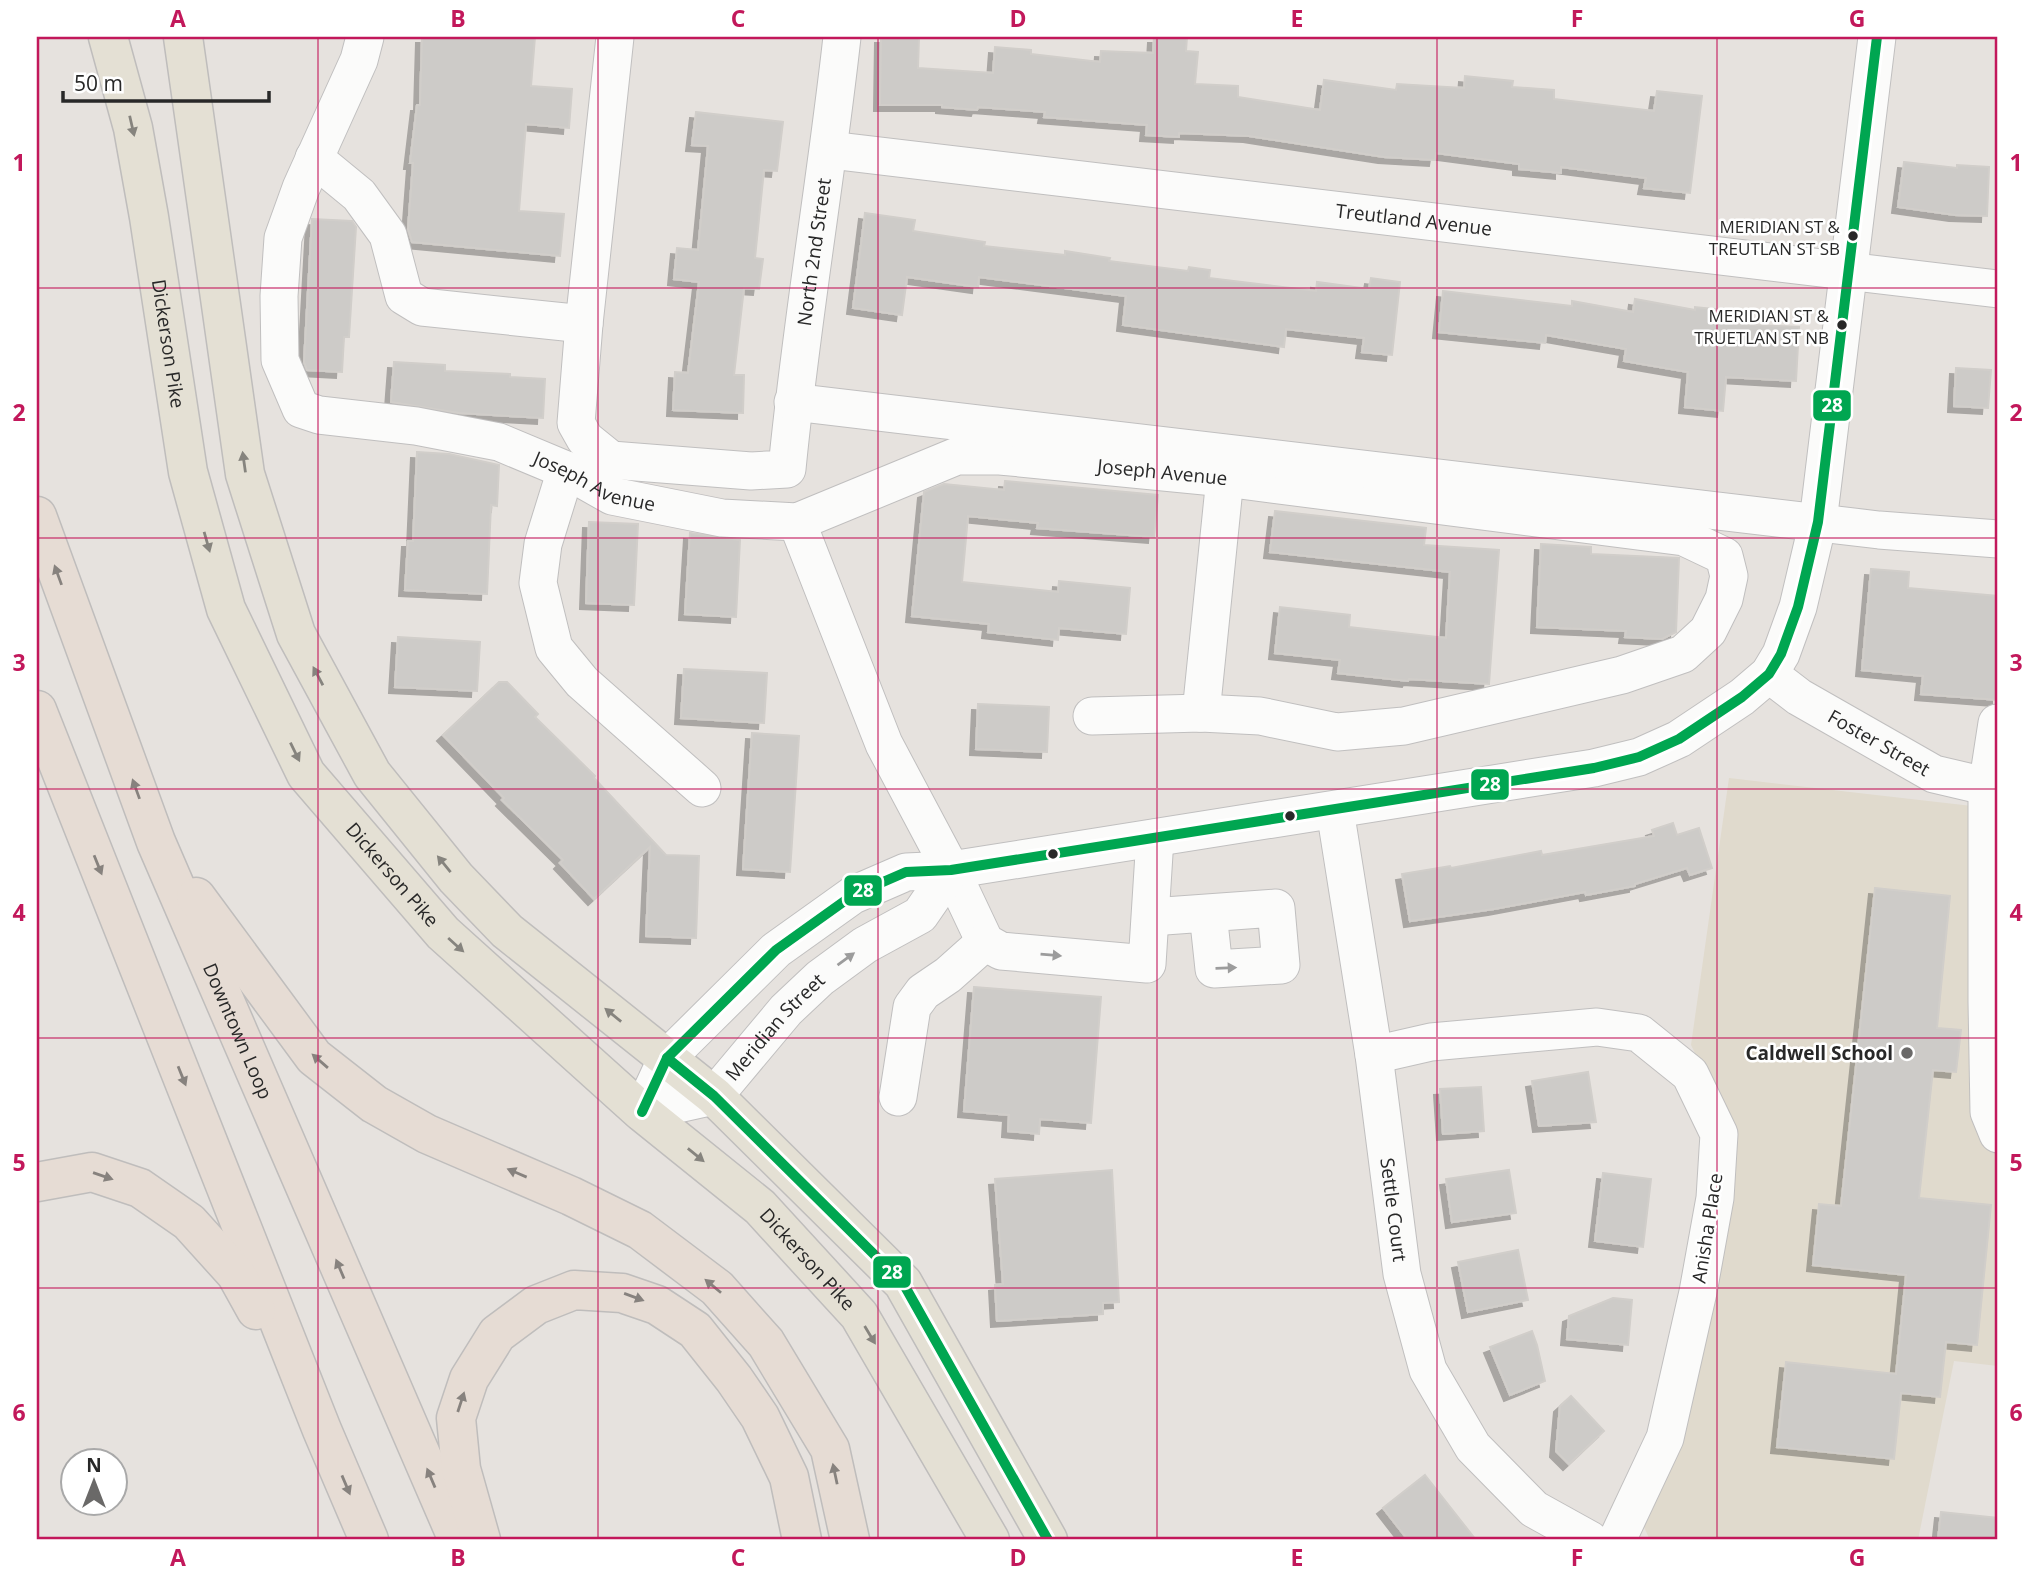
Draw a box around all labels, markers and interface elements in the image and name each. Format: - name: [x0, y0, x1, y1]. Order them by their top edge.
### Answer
- text: A: [170, 2, 186, 34]
- text: B: [450, 2, 466, 34]
- text: C: [731, 2, 745, 34]
- text: D: [1009, 2, 1027, 34]
- text: E: [1291, 2, 1303, 34]
- text: F: [1571, 2, 1583, 34]
- text: G: [1849, 2, 1865, 34]
- scale bar: [63, 60, 270, 104]
- text: 50 m: [74, 69, 123, 97]
- one-way arrow: [127, 115, 138, 137]
- text: 1: [12, 146, 26, 178]
- text: 1: [2009, 146, 2023, 178]
- street label: North 2nd Street: [791, 176, 837, 327]
- street label: Treutland Avenue: [1334, 197, 1493, 242]
- place label: MERIDIAN ST & TREUTLAN ST SB: [1709, 215, 1841, 260]
- marker: MERIDIAN ST & TREUTLAN ST SB: [1846, 229, 1860, 243]
- street label: Dickerson Pike: [146, 277, 191, 410]
- place label: MERIDIAN ST & TRUETLAN ST NB: [1694, 304, 1830, 349]
- marker: MERIDIAN ST & TRUETLAN ST NB: [1835, 318, 1849, 332]
- line badge: 28: [1812, 389, 1852, 422]
- text: 28: [1821, 392, 1843, 418]
- text: 2: [12, 396, 26, 428]
- text: 2: [2009, 396, 2023, 428]
- street label: Joseph Avenue: [528, 444, 658, 517]
- one-way arrow: [238, 451, 249, 473]
- street label: Joseph Avenue: [1094, 452, 1229, 491]
- one-way arrow: [203, 532, 213, 553]
- one-way arrow: [53, 565, 64, 586]
- text: 3: [12, 646, 26, 678]
- text: 3: [2009, 646, 2023, 678]
- one-way arrow: [313, 665, 325, 685]
- street label: Foster Street: [1823, 703, 1935, 782]
- one-way arrow: [289, 742, 301, 762]
- line badge: 28: [1470, 768, 1510, 801]
- text: 28: [1479, 771, 1501, 797]
- one-way arrow: [131, 778, 142, 799]
- unlabelled marker: [1283, 809, 1297, 823]
- street label: Dickerson Pike: [340, 817, 445, 932]
- unlabelled marker: [1046, 847, 1060, 861]
- one-way arrow: [93, 855, 104, 876]
- one-way arrow: [437, 855, 452, 873]
- line badge: 28: [843, 874, 883, 907]
- text: 28: [852, 877, 874, 903]
- text: 4: [12, 896, 26, 928]
- text: 4: [2009, 896, 2023, 928]
- one-way arrow: [447, 936, 464, 952]
- one-way arrow: [1040, 950, 1062, 961]
- one-way arrow: [837, 952, 855, 966]
- street label: Downtown Loop: [197, 959, 279, 1103]
- one-way arrow: [1215, 963, 1237, 974]
- street label: Meridian Street: [719, 967, 830, 1086]
- one-way arrow: [605, 1008, 623, 1023]
- place label: Caldwell School: [1746, 1040, 1893, 1066]
- marker: Caldwell School: [1899, 1045, 1915, 1061]
- one-way arrow: [311, 1053, 329, 1069]
- one-way arrow: [177, 1066, 188, 1087]
- text: 5: [12, 1146, 26, 1178]
- text: 5: [2009, 1146, 2023, 1178]
- one-way arrow: [687, 1147, 704, 1162]
- street label: Settle Court: [1374, 1156, 1413, 1263]
- one-way arrow: [506, 1167, 527, 1178]
- one-way arrow: [93, 1171, 114, 1181]
- street label: Anisha Place: [1685, 1171, 1729, 1285]
- street label: Dickerson Pike: [754, 1202, 861, 1316]
- line badge: 28: [872, 1255, 912, 1289]
- one-way arrow: [335, 1258, 346, 1279]
- text: 28: [881, 1259, 903, 1285]
- one-way arrow: [704, 1278, 722, 1293]
- one-way arrow: [623, 1292, 644, 1303]
- one-way arrow: [864, 1325, 877, 1344]
- one-way arrow: [456, 1392, 467, 1413]
- text: 6: [12, 1396, 26, 1428]
- text: 6: [2009, 1396, 2023, 1428]
- north arrow: [60, 1448, 130, 1518]
- text: N: [86, 1452, 102, 1478]
- one-way arrow: [830, 1462, 841, 1484]
- one-way arrow: [425, 1467, 436, 1488]
- one-way arrow: [340, 1475, 351, 1496]
- text: A: [170, 1541, 186, 1573]
- text: B: [450, 1541, 466, 1573]
- text: C: [731, 1541, 745, 1573]
- text: D: [1009, 1541, 1027, 1573]
- text: E: [1291, 1541, 1303, 1573]
- text: F: [1571, 1541, 1583, 1573]
- text: G: [1849, 1541, 1865, 1573]

